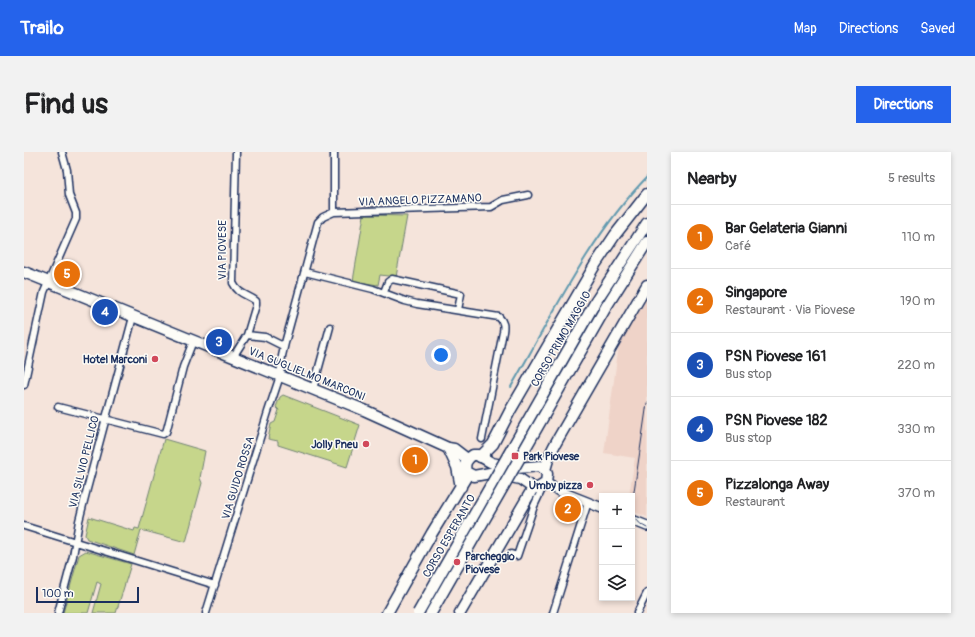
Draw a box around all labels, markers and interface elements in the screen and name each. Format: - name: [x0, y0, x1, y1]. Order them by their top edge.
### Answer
- text: Trailo: [20, 16, 64, 40]
- text: Map: [794, 20, 817, 37]
- text: Directions: [839, 20, 898, 37]
- text: Saved: [920, 20, 955, 37]
- button: Directions: [856, 86, 951, 123]
- text: Find us: [24, 87, 108, 122]
- text: Nearby: [687, 168, 736, 189]
- text: 5 results: [888, 170, 935, 186]
- street label: VIA ANGELO PIZZAMANO: [358, 191, 482, 209]
- text: Bar Gelateria Gianni: [725, 219, 847, 238]
- street label: VIA PIOVESE: [216, 220, 229, 280]
- text: 1: [697, 229, 703, 245]
- text: 110 m: [902, 229, 935, 245]
- text: Café: [725, 238, 751, 254]
- pin: 5: [54, 259, 80, 289]
- text: Singapore: [725, 283, 787, 302]
- street label: CORSO PRIMO MAGGIO: [528, 289, 594, 389]
- text: 2: [696, 293, 704, 309]
- text: 190 m: [900, 293, 935, 309]
- pin: 4: [92, 297, 118, 327]
- text: Restaurant · Via Piovese: [725, 302, 855, 318]
- pin: 3: [206, 327, 232, 357]
- street label: VIA GUGLIELMO MARCONI: [247, 345, 367, 403]
- your location: [431, 345, 451, 365]
- text: PSN Piovese 161: [725, 347, 826, 366]
- place label: Hotel Marconi: [83, 353, 147, 366]
- marker: Hotel Marconi: [150, 354, 160, 364]
- text: 3: [696, 357, 704, 373]
- text: 220 m: [897, 357, 935, 373]
- text: Bus stop: [725, 366, 772, 382]
- text: PSN Piovese 182: [725, 411, 828, 430]
- street label: VIA SILVIO PELLICO: [66, 415, 102, 509]
- text: 4: [696, 421, 704, 437]
- text: 330 m: [897, 421, 935, 437]
- text: Bus stop: [725, 430, 772, 446]
- street label: VIA GUIDO ROSSA: [219, 435, 257, 521]
- place label: Jolly Pneu: [311, 438, 358, 451]
- marker: Jolly Pneu: [361, 439, 371, 449]
- pin: 1: [402, 445, 428, 475]
- place label: Park Piovese: [523, 450, 580, 463]
- marker: Park Piovese: [510, 451, 520, 461]
- text: Pizzalonga Away: [725, 475, 829, 494]
- place label: Umby pizza: [529, 479, 582, 492]
- marker: Umby pizza: [585, 480, 595, 490]
- text: 5: [696, 485, 704, 501]
- text: 370 m: [898, 485, 935, 501]
- street label: CORSO ESPERANTO: [420, 492, 478, 580]
- map controls: [599, 493, 635, 601]
- button: +: [599, 493, 635, 529]
- pin: 2: [555, 494, 581, 524]
- text: Restaurant: [725, 494, 785, 510]
- button: −: [599, 529, 635, 565]
- place label: Parcheggio Piovese: [465, 550, 515, 576]
- marker: Parcheggio Piovese: [452, 557, 462, 567]
- button: layers: [599, 565, 635, 601]
- scale bar: [36, 585, 139, 604]
- text: 100 m: [42, 587, 73, 600]

